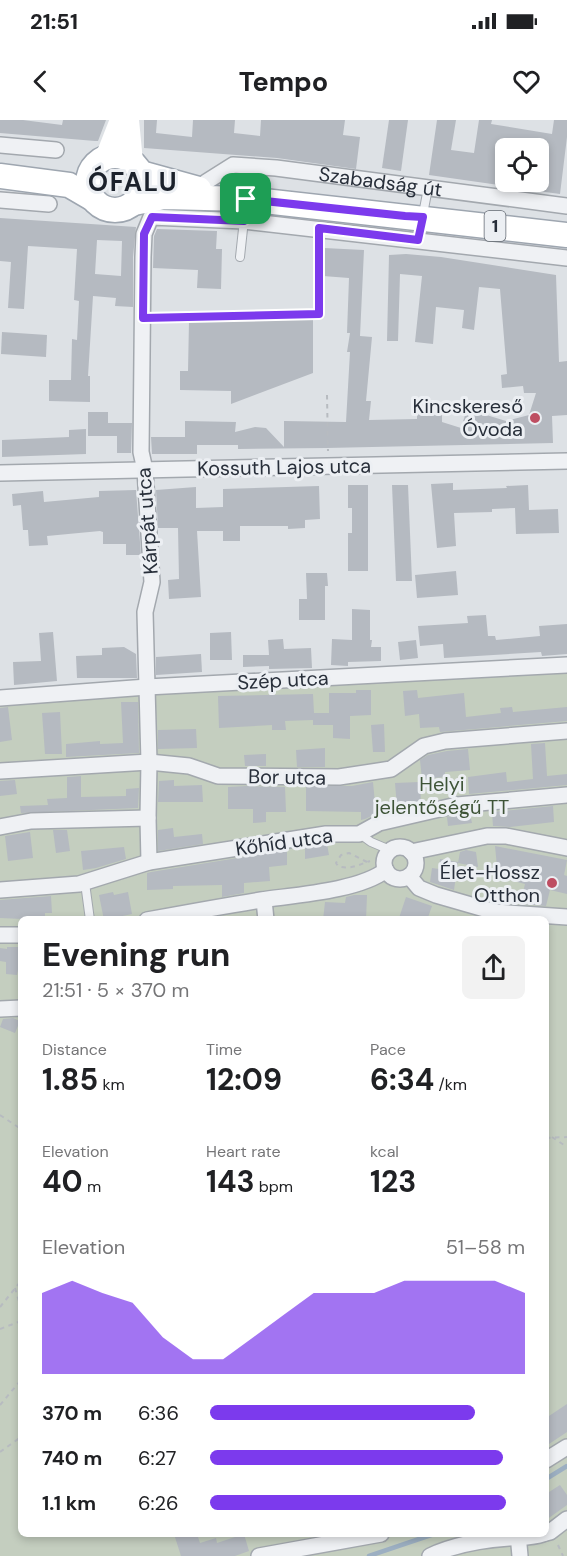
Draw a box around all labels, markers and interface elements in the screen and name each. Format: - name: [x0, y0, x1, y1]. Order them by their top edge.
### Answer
- text: 21:51: [30, 7, 78, 36]
- text: Tempo: [239, 64, 328, 99]
- icon: back: [24, 65, 57, 98]
- icon: heart: [510, 65, 543, 98]
- map controls: [495, 138, 549, 192]
- button: locate: [495, 138, 549, 192]
- street label: Szabadság út: [317, 161, 444, 203]
- district label: ÓFALU: [88, 165, 178, 199]
- pin: [220, 173, 271, 224]
- icon: arrive: [229, 182, 262, 215]
- road number: 1: [484, 211, 506, 241]
- place label: Kincskereső Óvoda: [413, 393, 523, 442]
- marker: Kincskereső Óvoda: [528, 411, 542, 425]
- street label: Kossuth Lajos utca: [197, 452, 371, 482]
- street label: Kárpát utca: [130, 467, 164, 575]
- street label: Szép utca: [237, 665, 329, 695]
- street label: Bor utca: [248, 763, 326, 791]
- park label: Helyi jelentőségű TT: [374, 771, 509, 820]
- street label: Kőhíd utca: [234, 822, 334, 862]
- place label: Élet-Hossz Otthon: [440, 859, 540, 908]
- marker: Élet-Hossz Otthon: [545, 876, 559, 890]
- text: Evening run: [42, 933, 230, 976]
- button: share: [462, 936, 525, 999]
- text: 21:51 · 5 × 370 m: [42, 977, 189, 1003]
- text: Distance: [42, 1039, 107, 1060]
- text: Time: [206, 1039, 242, 1060]
- text: Pace: [370, 1039, 406, 1060]
- text: 1.85: [42, 1060, 98, 1099]
- text: 12:09: [206, 1060, 282, 1099]
- text: 6:34: [370, 1060, 434, 1099]
- text: km: [98, 1074, 125, 1095]
- text: /km: [434, 1074, 467, 1095]
- text: Elevation: [42, 1141, 109, 1162]
- text: Heart rate: [206, 1141, 281, 1162]
- text: kcal: [370, 1141, 399, 1162]
- text: 40: [42, 1162, 83, 1201]
- text: 143: [206, 1162, 255, 1201]
- text: 123: [370, 1162, 416, 1201]
- text: m: [83, 1176, 101, 1197]
- text: bpm: [255, 1176, 293, 1197]
- text: Elevation: [42, 1234, 125, 1260]
- text: 51–58 m: [446, 1234, 525, 1260]
- text: 370 m: [42, 1400, 102, 1426]
- text: 6:36: [138, 1400, 179, 1426]
- text: 740 m: [42, 1445, 102, 1471]
- text: 6:27: [138, 1445, 176, 1471]
- text: 1.1 km: [42, 1490, 96, 1516]
- text: 6:26: [138, 1490, 179, 1516]

